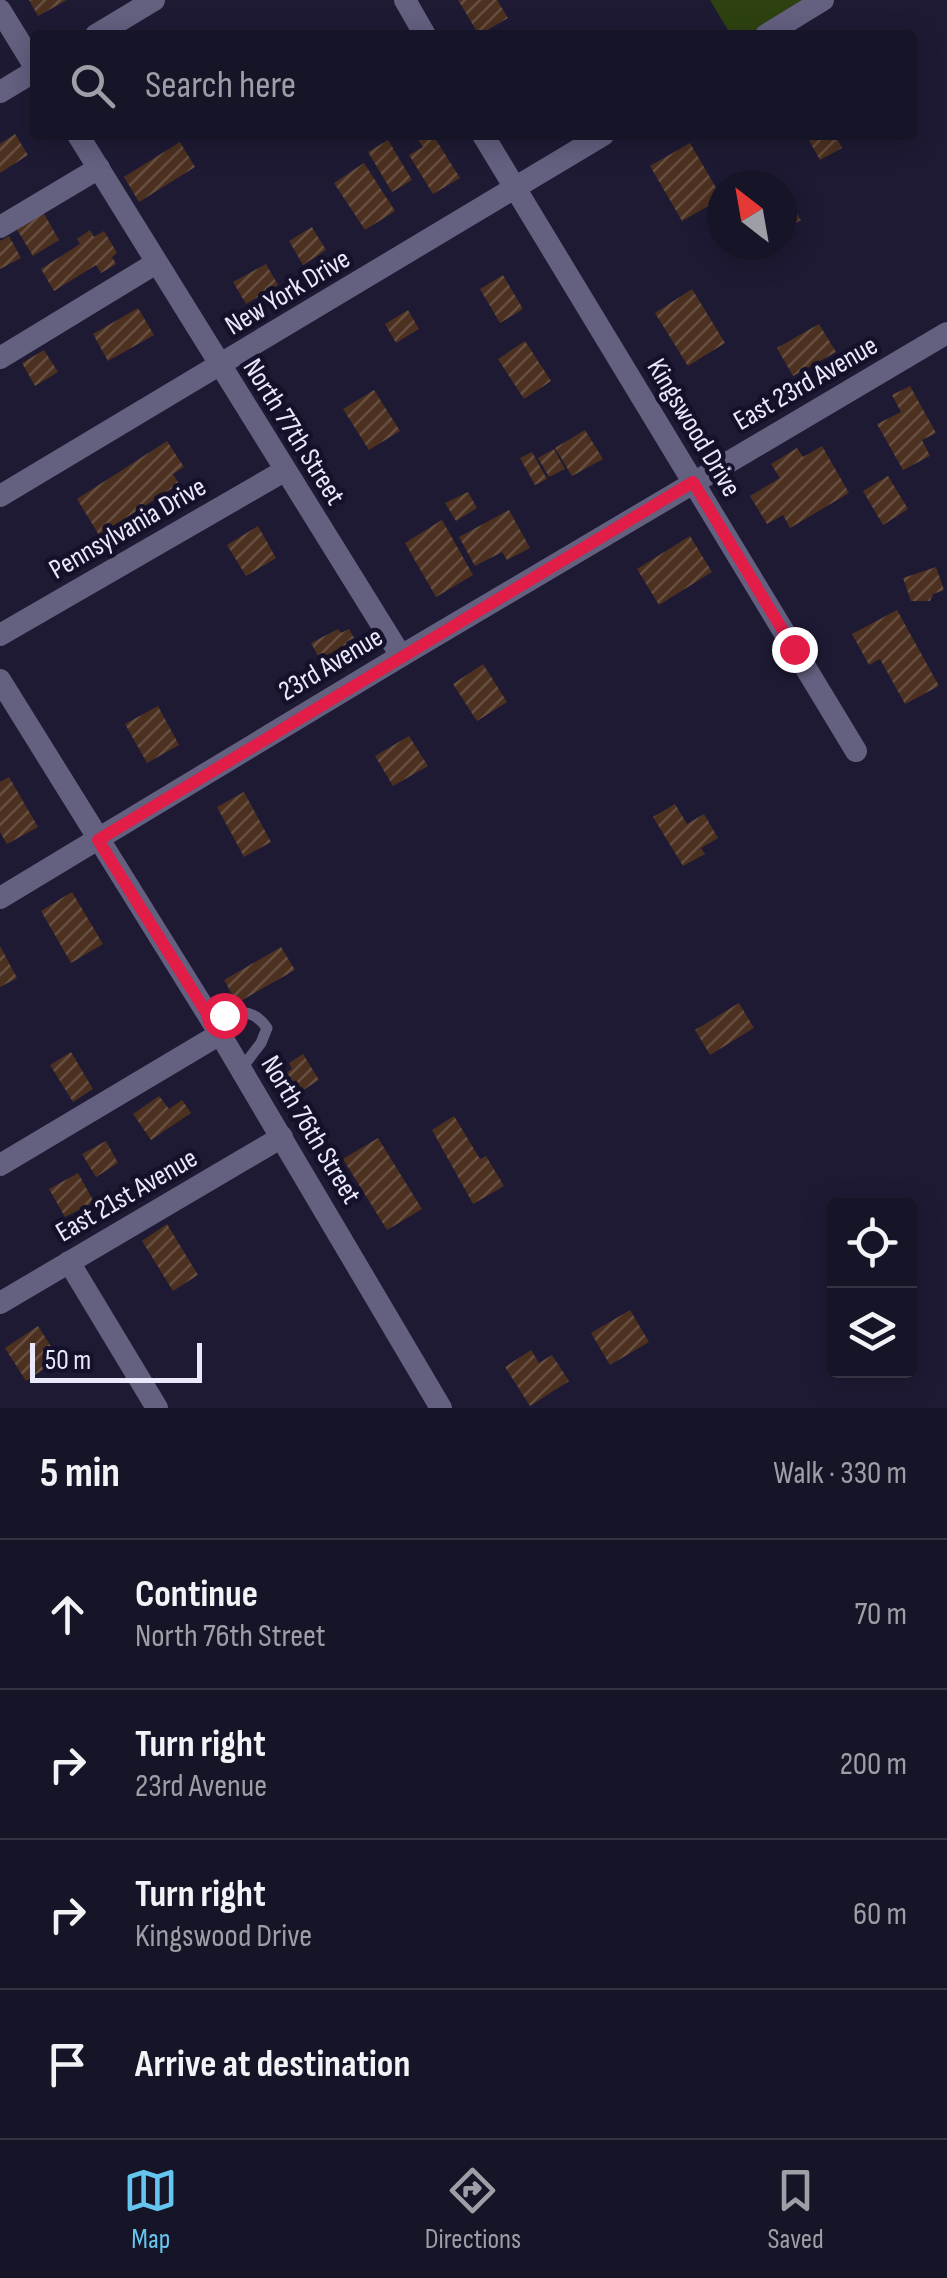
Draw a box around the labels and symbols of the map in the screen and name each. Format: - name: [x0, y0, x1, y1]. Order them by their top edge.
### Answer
- north arrow: [707, 170, 797, 260]
- street label: New York Drive: [219, 242, 356, 342]
- street label: East 23rd Avenue: [728, 329, 883, 438]
- street label: North 77th Street: [236, 353, 352, 511]
- street label: Kingswood Drive: [640, 353, 748, 503]
- street label: Pennsylvania Drive: [43, 470, 212, 586]
- street label: 23rd Avenue: [273, 620, 389, 708]
- route end: [772, 627, 818, 673]
- route start: [202, 993, 248, 1039]
- street label: North 76th Street: [254, 1050, 368, 1210]
- street label: East 21st Avenue: [50, 1142, 203, 1249]
- scale bar: [30, 1338, 202, 1382]

